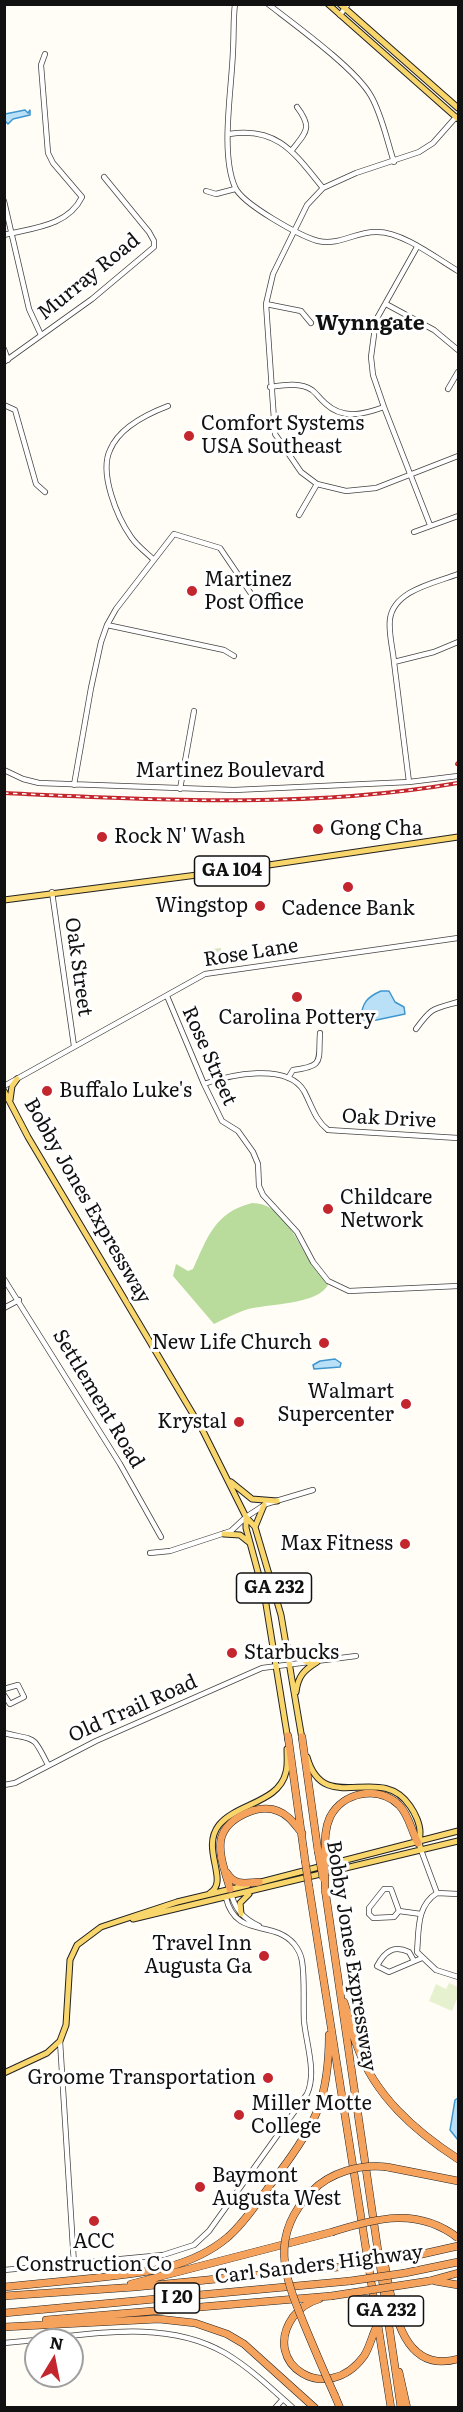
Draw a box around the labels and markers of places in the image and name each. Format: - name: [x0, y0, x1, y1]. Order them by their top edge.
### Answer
- place label: Comfort Systems USA Southeast: [201, 412, 364, 459]
- marker: Comfort Systems USA Southeast: [182, 429, 196, 443]
- place label: Martinez Post Office: [204, 568, 304, 615]
- marker: Martinez Post Office: [185, 584, 199, 598]
- place label: Gong Cha: [330, 817, 423, 841]
- marker: Gong Cha: [311, 822, 325, 836]
- place label: Rock N' Wash: [114, 825, 245, 849]
- marker: Rock N' Wash: [95, 830, 109, 844]
- marker: Cadence Bank: [341, 880, 355, 894]
- place label: Wingstop: [155, 894, 248, 918]
- place label: Cadence Bank: [281, 897, 415, 921]
- marker: Wingstop: [253, 899, 267, 913]
- marker: Carolina Pottery: [290, 990, 304, 1004]
- place label: Carolina Pottery: [218, 1006, 376, 1030]
- place label: Buffalo Luke's: [59, 1079, 192, 1103]
- marker: Buffalo Luke's: [40, 1084, 54, 1098]
- place label: Childcare Network: [340, 1186, 432, 1233]
- marker: Childcare Network: [321, 1202, 335, 1216]
- place label: New Life Church: [152, 1331, 312, 1355]
- marker: New Life Church: [317, 1336, 331, 1350]
- place label: Walmart Supercenter: [277, 1380, 394, 1427]
- marker: Walmart Supercenter: [399, 1397, 413, 1411]
- place label: Krystal: [157, 1410, 227, 1434]
- marker: Krystal: [232, 1415, 246, 1429]
- place label: Max Fitness: [280, 1532, 393, 1556]
- marker: Max Fitness: [398, 1537, 412, 1551]
- place label: Starbucks: [244, 1641, 339, 1665]
- marker: Starbucks: [225, 1646, 239, 1660]
- place label: Travel Inn Augusta Ga: [144, 1932, 252, 1979]
- marker: Travel Inn Augusta Ga: [257, 1949, 271, 1963]
- place label: Groome Transportation: [28, 2066, 256, 2090]
- marker: Groome Transportation: [261, 2071, 275, 2085]
- place label: Miller Motte College: [251, 2092, 372, 2139]
- marker: Miller Motte College: [232, 2108, 246, 2122]
- place label: Baymont Augusta West: [212, 2164, 341, 2211]
- marker: Baymont Augusta West: [193, 2180, 207, 2194]
- marker: ACC Construction Co: [87, 2214, 101, 2228]
- place label: ACC Construction Co: [16, 2230, 172, 2277]

